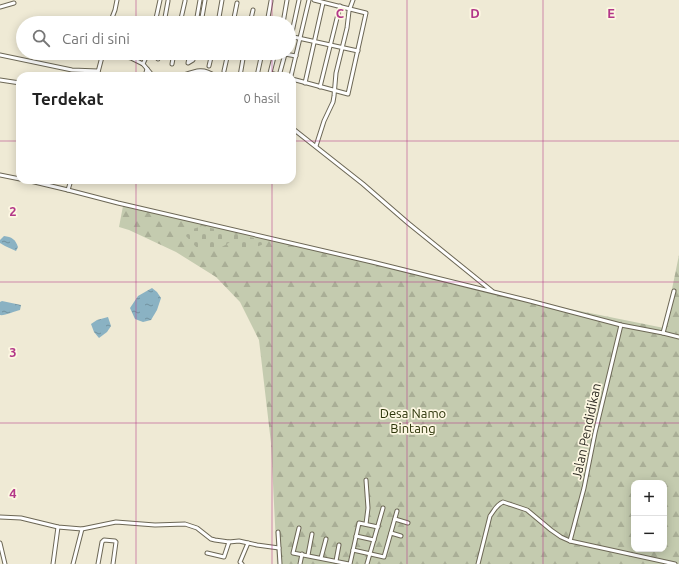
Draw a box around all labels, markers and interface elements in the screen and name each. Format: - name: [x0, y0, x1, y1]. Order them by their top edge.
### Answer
- text: C: [336, 6, 345, 20]
- text: D: [470, 6, 480, 20]
- text: E: [607, 6, 615, 20]
- search box: [16, 16, 296, 60]
- icon: search: [30, 27, 52, 49]
- text: Cari di sini: [62, 30, 130, 47]
- text: Terdekat: [32, 89, 104, 108]
- text: 0 hasil: [243, 91, 280, 105]
- text: 2: [9, 204, 17, 218]
- text: 3: [9, 345, 17, 359]
- street label: Jalan Pendidikan: [569, 382, 603, 480]
- park label: Desa Namo Bintang: [380, 406, 446, 435]
- map controls: [631, 480, 667, 552]
- button: +: [631, 480, 667, 516]
- text: 4: [9, 486, 17, 500]
- button: −: [631, 516, 667, 552]

